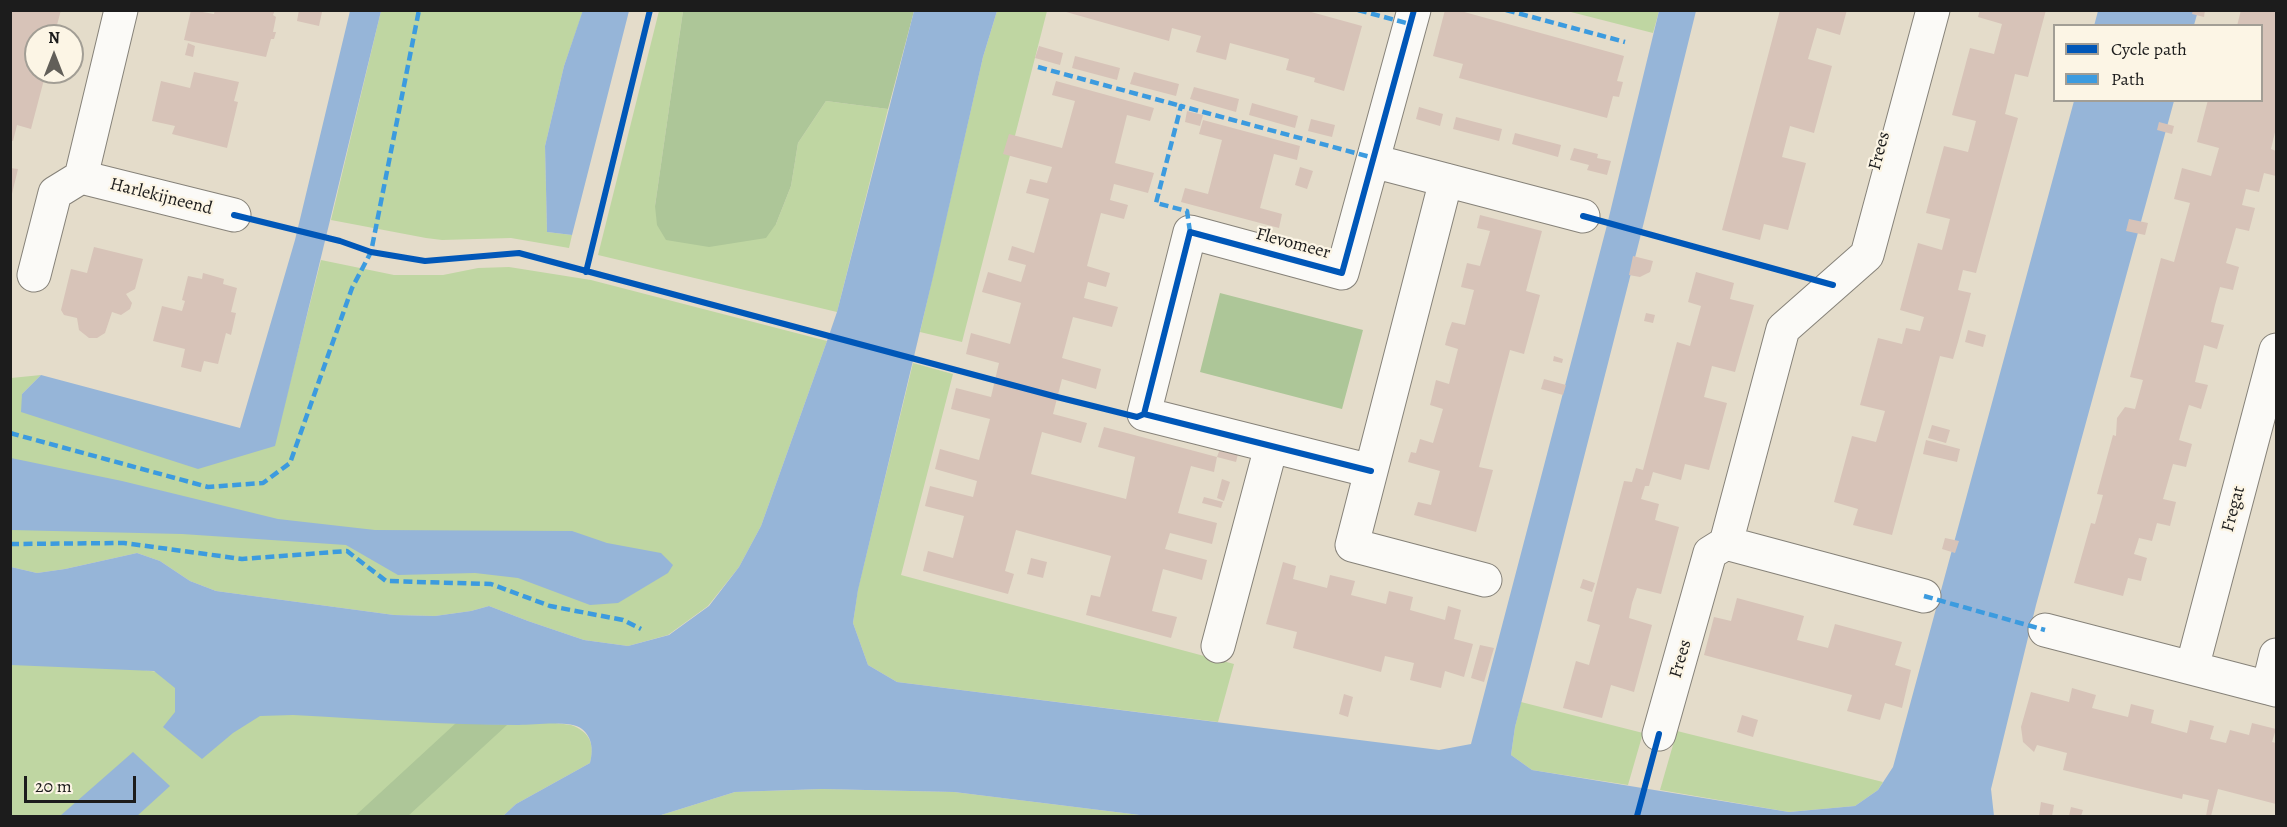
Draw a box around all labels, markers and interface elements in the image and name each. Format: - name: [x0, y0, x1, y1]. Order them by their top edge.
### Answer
- north arrow: [24, 24, 84, 84]
- legend: [2053, 24, 2263, 102]
- text: N: [48, 27, 60, 49]
- text: Cycle path: [2111, 37, 2187, 61]
- text: Path: [2111, 67, 2145, 91]
- street label: Frees: [1865, 129, 1895, 173]
- street label: Harlekijneend: [107, 174, 215, 220]
- street label: Flevomeer: [1253, 224, 1333, 264]
- street label: Fregat: [2218, 484, 2250, 534]
- street label: Frees: [1665, 637, 1697, 681]
- scale bar: [27, 764, 140, 802]
- text: 20 m: [35, 774, 72, 798]

